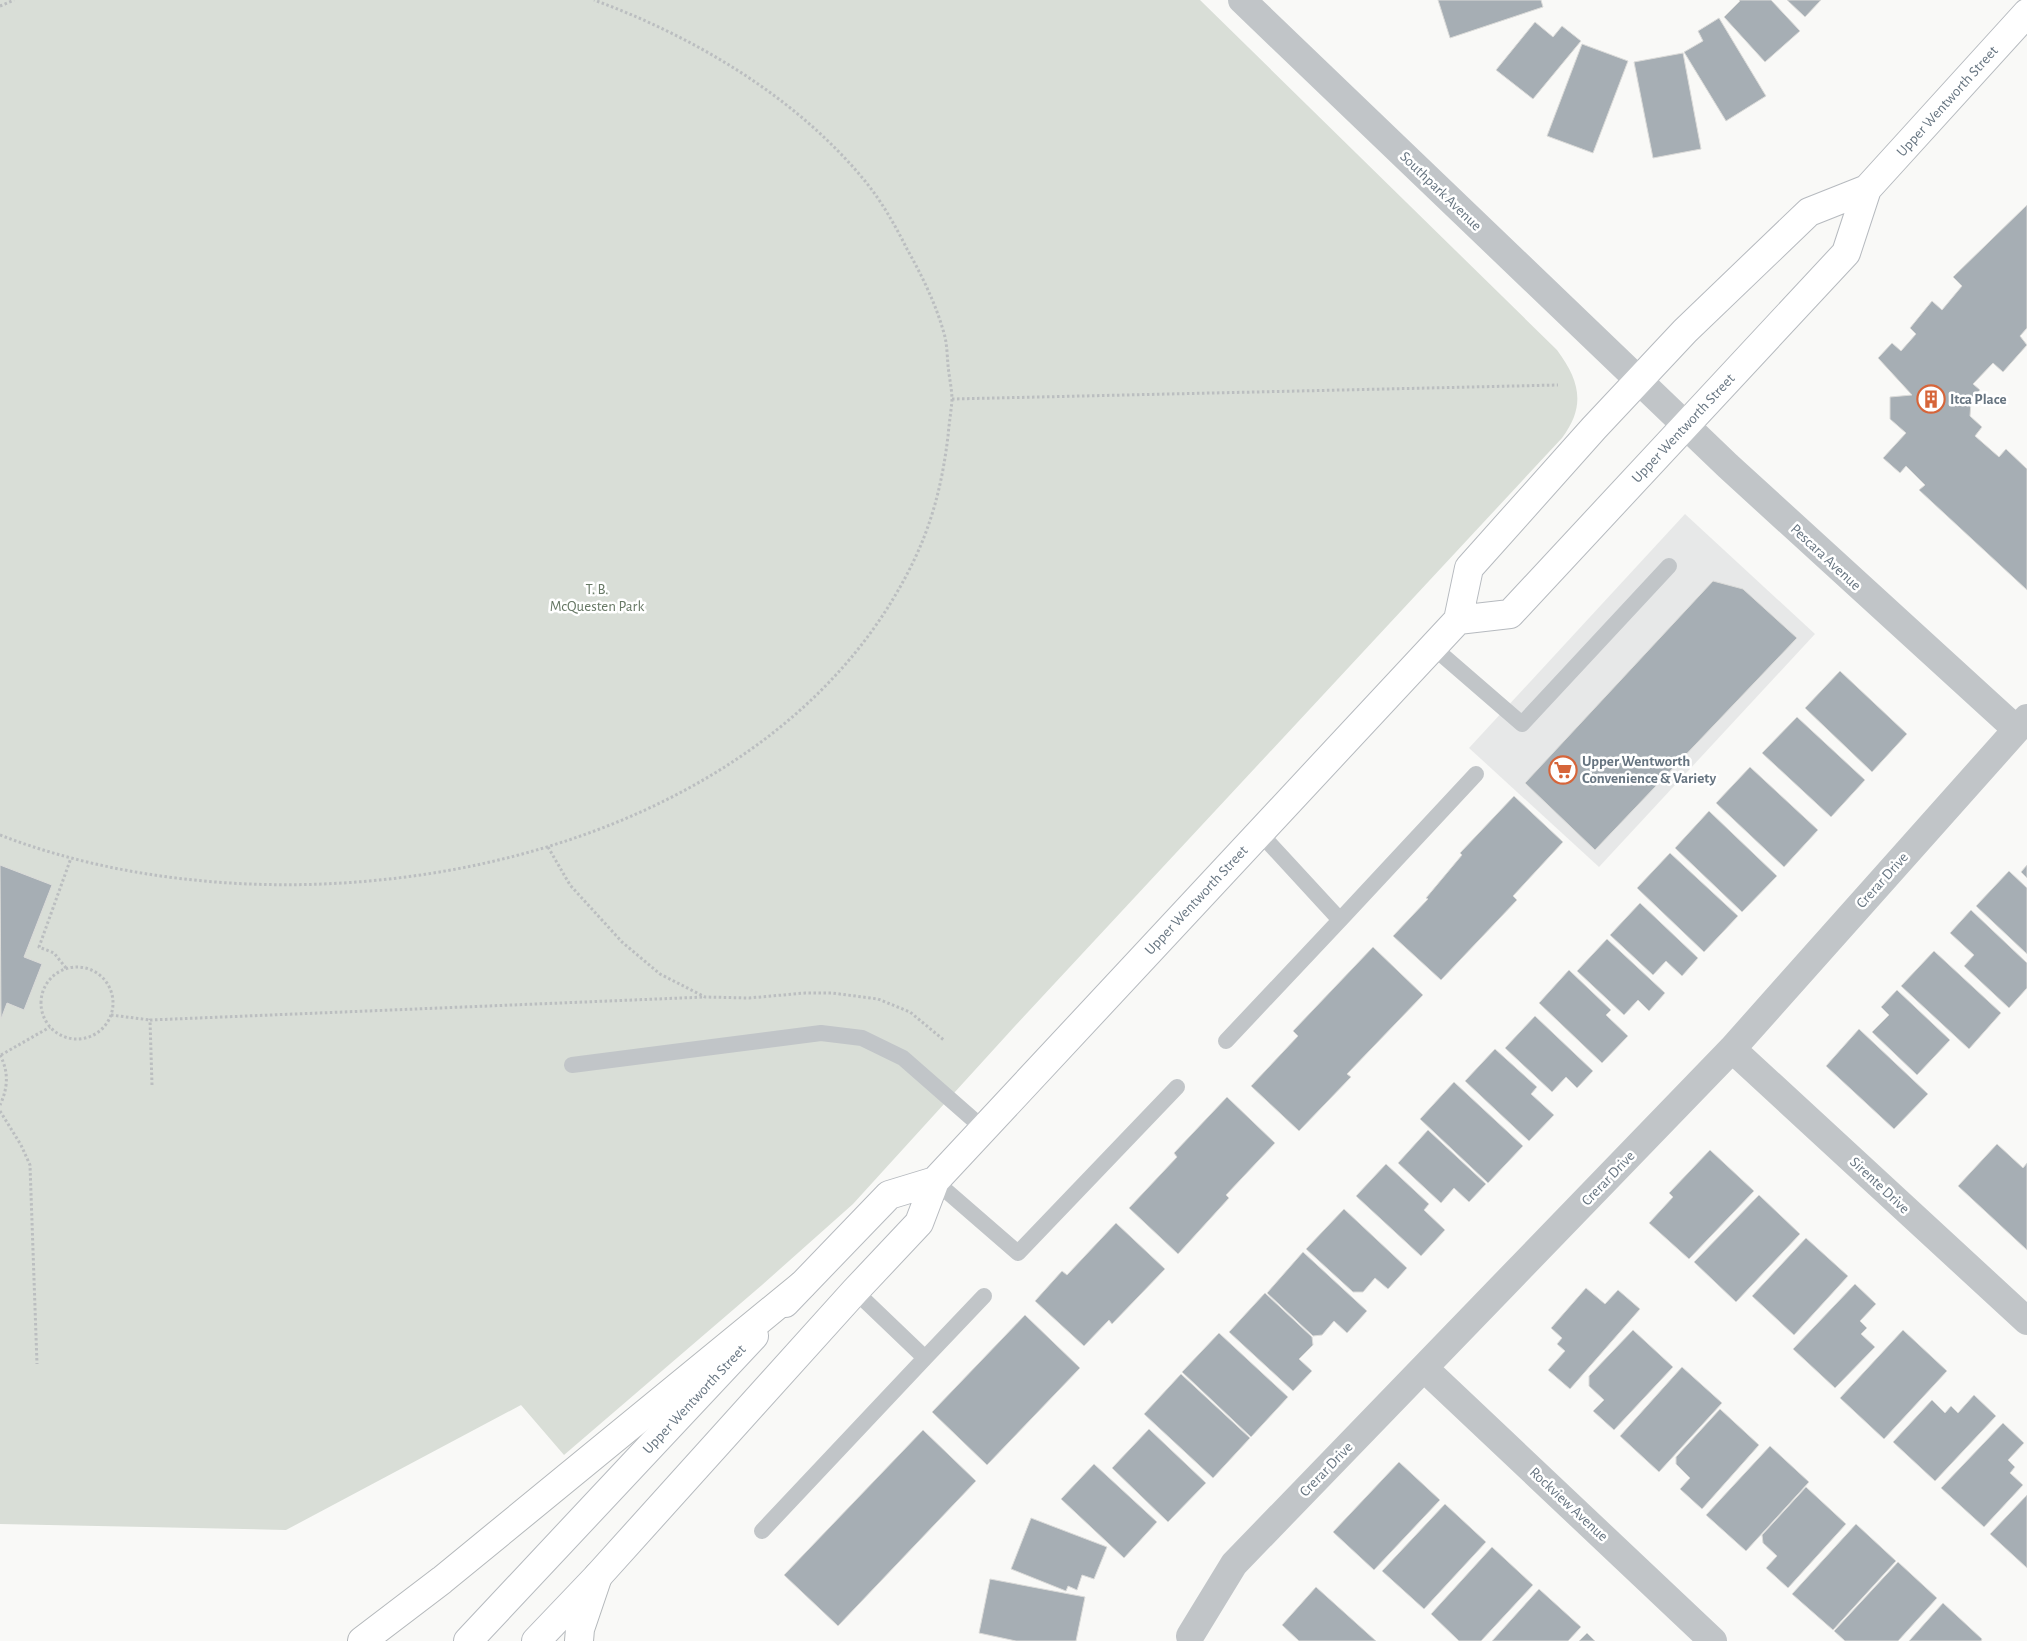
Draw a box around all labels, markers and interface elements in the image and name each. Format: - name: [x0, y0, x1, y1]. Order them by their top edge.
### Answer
- street label: Upper Wentworth Street: [1894, 43, 2001, 160]
- street label: Southpark Avenue: [1397, 149, 1484, 234]
- street label: Upper Wentworth Street: [1629, 371, 1738, 486]
- building icon: Itca Place: [1916, 384, 1946, 414]
- place label: Itca Place: [1950, 392, 2007, 407]
- street label: Pescara Avenue: [1788, 521, 1864, 594]
- park label: T. B. McQuesten Park: [550, 582, 644, 614]
- place label: Upper Wentworth Convenience & Variety: [1582, 754, 1716, 786]
- supermarket icon: Upper Wentworth Convenience & Variety: [1548, 755, 1578, 785]
- street label: Upper Wentworth Street: [1142, 843, 1251, 958]
- street label: Crerar Drive: [1854, 850, 1911, 911]
- street label: Crerar Drive: [1579, 1148, 1638, 1208]
- street label: Sirente Drive: [1847, 1154, 1912, 1217]
- street label: Upper Wentworth Street: [640, 1342, 749, 1457]
- street label: Crerar Drive: [1297, 1439, 1356, 1499]
- street label: Rockview Avenue: [1527, 1464, 1611, 1544]

